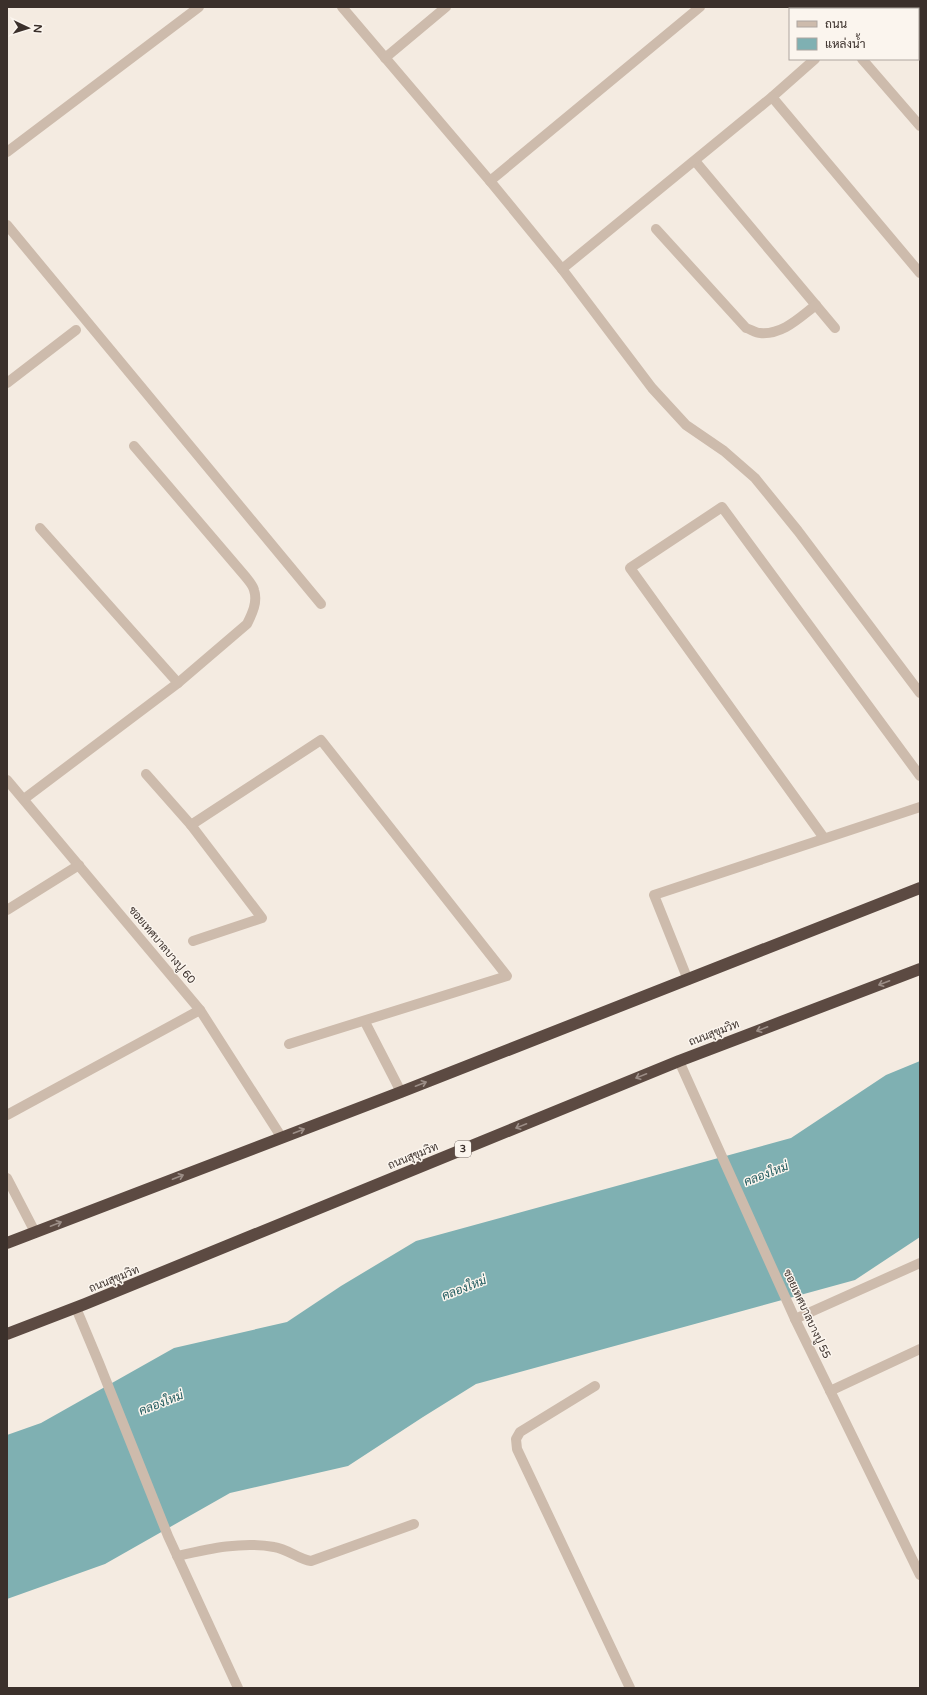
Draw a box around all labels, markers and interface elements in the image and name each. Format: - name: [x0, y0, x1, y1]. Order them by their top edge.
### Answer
- north arrow: [8, 8, 48, 48]
- legend: [789, 8, 919, 60]
- text: ถนน: [825, 17, 848, 31]
- text: N: [31, 24, 44, 34]
- text: แหล่งน้ำ: [825, 33, 865, 51]
- street label: ซอยเทศบาลบางปู 60: [125, 904, 198, 987]
- one-way arrow: [878, 979, 890, 987]
- street label: ถนนสุขุมวิท: [687, 1017, 742, 1050]
- one-way arrow: [757, 1025, 769, 1033]
- one-way arrow: [636, 1073, 648, 1081]
- one-way arrow: [414, 1080, 426, 1088]
- one-way arrow: [515, 1122, 527, 1130]
- one-way arrow: [293, 1127, 305, 1135]
- street label: ถนนสุขุมวิท: [386, 1140, 441, 1174]
- road number: 3: [455, 1141, 471, 1157]
- water label: คลองใหม่: [741, 1158, 791, 1189]
- one-way arrow: [171, 1173, 183, 1181]
- one-way arrow: [50, 1219, 62, 1227]
- street label: ถนนสุขุมวิท: [87, 1263, 142, 1297]
- street label: ซอยเทศบาลบางปู 55: [780, 1267, 833, 1361]
- water label: คลองใหม่: [439, 1272, 489, 1303]
- water label: คลองใหม่: [136, 1387, 186, 1418]

